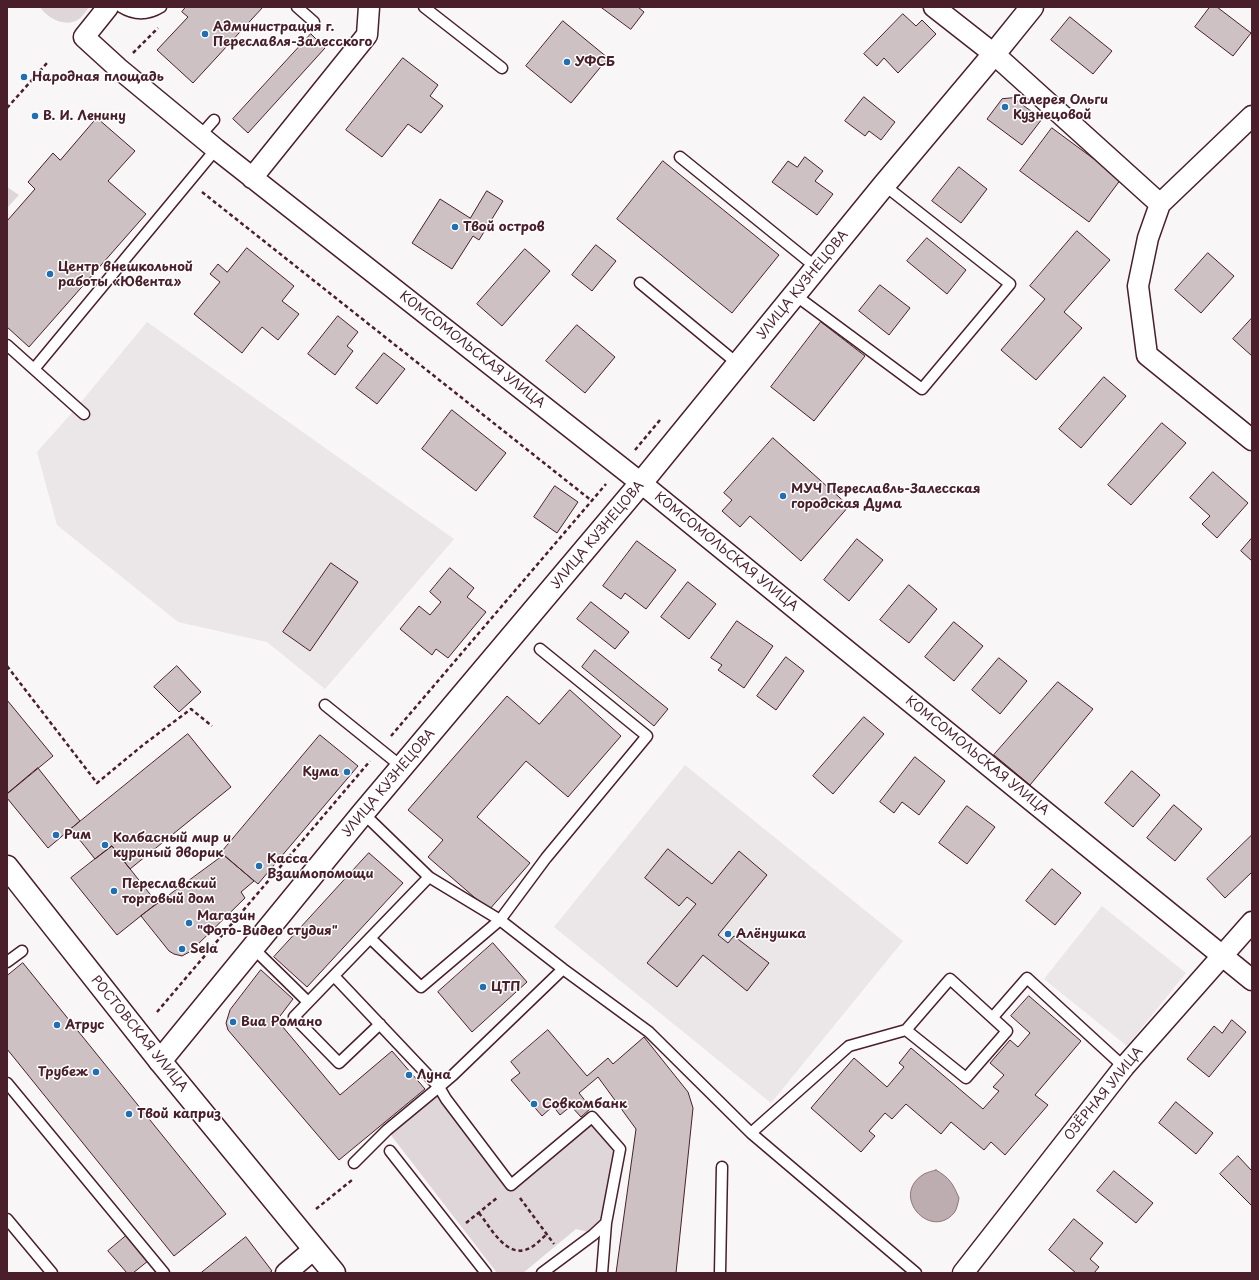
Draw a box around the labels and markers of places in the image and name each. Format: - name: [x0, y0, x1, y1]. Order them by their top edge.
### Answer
- place label: Администрация г. Переславля-Залесского: [213, 19, 372, 50]
- marker: Администрация г. Переславля-Залесского: [200, 29, 210, 39]
- place label: УФСБ: [575, 54, 615, 70]
- marker: УФСБ: [562, 57, 572, 67]
- place label: Народная площадь: [32, 69, 164, 85]
- marker: Народная площадь: [19, 72, 29, 82]
- place label: Галерея Ольги Кузнецовой: [1013, 92, 1108, 123]
- marker: Галерея Ольги Кузнецовой: [1000, 102, 1010, 112]
- place label: В. И. Ленину: [43, 108, 126, 124]
- marker: В. И. Ленину: [30, 111, 40, 121]
- place label: Твой остров: [463, 219, 545, 235]
- marker: Твой остров: [450, 222, 460, 232]
- place label: Центр внешкольной работы «Ювента»: [58, 259, 193, 290]
- marker: Центр внешкольной работы «Ювента»: [45, 269, 55, 279]
- place label: МУЧ Переславль-Залесская городская Дума: [791, 481, 981, 512]
- marker: МУЧ Переславль-Залесская городская Дума: [778, 491, 788, 501]
- place label: Кума: [303, 764, 339, 780]
- marker: Кума: [342, 767, 352, 777]
- place label: Рим: [64, 827, 91, 843]
- marker: Рим: [51, 830, 61, 840]
- place label: Колбасный мир и куриный дворик: [113, 830, 231, 861]
- marker: Колбасный мир и куриный дворик: [100, 840, 110, 850]
- place label: Касса Взаимопомощи: [267, 851, 374, 882]
- marker: Касса Взаимопомощи: [254, 861, 264, 871]
- place label: Переславский торговый дом: [122, 876, 217, 907]
- marker: Переславский торговый дом: [109, 886, 119, 896]
- place label: Магазин "Фото-Видео студия": [197, 908, 338, 939]
- marker: Магазин "Фото-Видео студия": [184, 918, 194, 928]
- place label: Алёнушка: [736, 926, 806, 942]
- marker: Алёнушка: [723, 929, 733, 939]
- place label: Sela: [190, 941, 218, 957]
- marker: Sela: [177, 944, 187, 954]
- place label: ЦТП: [491, 979, 521, 995]
- marker: ЦТП: [478, 982, 488, 992]
- place label: Виа Романо: [241, 1014, 322, 1030]
- place label: Атрус: [65, 1017, 105, 1033]
- marker: Виа Романо: [228, 1017, 238, 1027]
- marker: Атрус: [52, 1020, 62, 1030]
- place label: Трубеж: [38, 1064, 88, 1080]
- marker: Трубеж: [91, 1067, 101, 1077]
- place label: Луна: [417, 1067, 451, 1083]
- marker: Луна: [404, 1070, 414, 1080]
- place label: Совкомбанк: [542, 1096, 627, 1112]
- marker: Совкомбанк: [529, 1099, 539, 1109]
- place label: Твой каприз: [137, 1106, 221, 1122]
- marker: Твой каприз: [124, 1109, 134, 1119]

